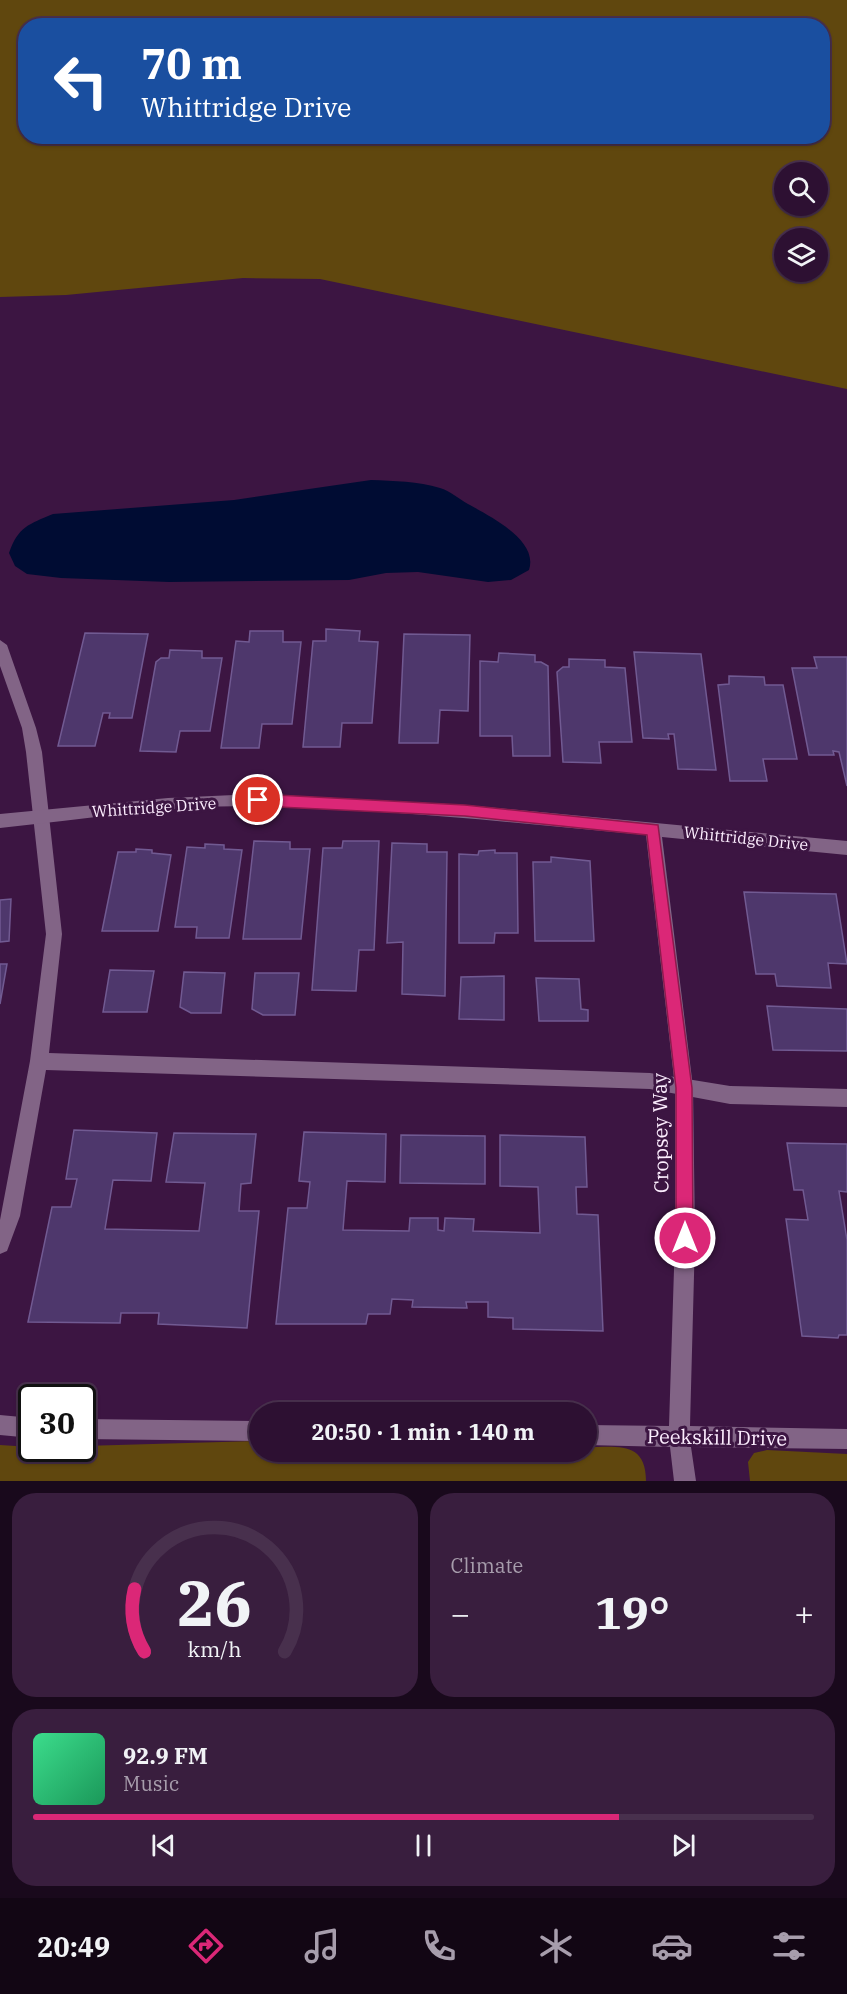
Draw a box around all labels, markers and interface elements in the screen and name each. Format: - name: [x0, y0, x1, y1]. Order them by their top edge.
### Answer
- text: 70 m: [141, 36, 242, 91]
- icon: left: [42, 42, 120, 120]
- text: Whittridge Drive: [141, 89, 352, 124]
- map controls: [774, 162, 828, 282]
- button: search: [774, 162, 828, 216]
- button: layers: [774, 228, 828, 282]
- pin: [232, 774, 283, 825]
- icon: arrive: [241, 783, 274, 816]
- street label: Whittridge Drive: [91, 793, 217, 821]
- street label: Whittridge Drive: [683, 822, 809, 854]
- street label: Cropsey Way: [645, 1072, 675, 1193]
- position arrow: [653, 1206, 717, 1270]
- speed limit sign: 30: [18, 1384, 96, 1462]
- text: 20:50 · 1 min · 140 m: [311, 1417, 535, 1446]
- street label: Peekskill Drive: [647, 1422, 787, 1452]
- text: Climate: [451, 1552, 523, 1579]
- text: 26: [177, 1562, 252, 1643]
- text: 19°: [595, 1583, 670, 1641]
- text: −: [451, 1592, 470, 1635]
- text: +: [794, 1592, 814, 1635]
- text: km/h: [188, 1635, 242, 1663]
- text: 92.9 FM: [123, 1741, 208, 1770]
- text: Music: [123, 1770, 179, 1797]
- icon: previous: [147, 1829, 180, 1862]
- icon: pause: [407, 1829, 440, 1862]
- icon: next: [667, 1829, 700, 1862]
- icon: directions: [185, 1925, 227, 1967]
- icon: music: [301, 1925, 343, 1967]
- icon: phone: [418, 1925, 460, 1967]
- icon: climate: [535, 1925, 577, 1967]
- icon: car: [651, 1925, 693, 1967]
- icon: filters: [768, 1925, 810, 1967]
- text: 20:49: [37, 1929, 110, 1964]

